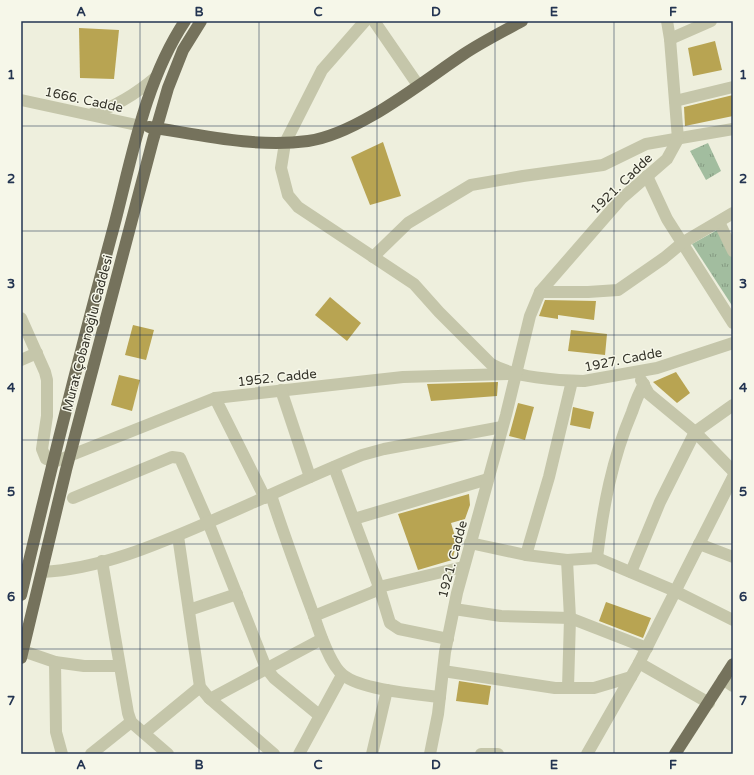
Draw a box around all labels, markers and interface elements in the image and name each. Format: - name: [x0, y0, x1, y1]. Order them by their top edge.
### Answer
- text: A: [76, 4, 86, 20]
- text: B: [194, 4, 204, 20]
- text: C: [313, 4, 323, 20]
- text: D: [431, 4, 441, 20]
- text: E: [550, 4, 558, 20]
- text: F: [669, 4, 677, 20]
- text: 1: [7, 67, 15, 83]
- text: 1: [739, 67, 747, 83]
- street label: 1666. Cadde: [43, 84, 124, 116]
- street label: 1921. Cadde: [588, 150, 656, 217]
- text: 2: [7, 171, 15, 187]
- text: 2: [739, 171, 747, 187]
- street label: Murat Çobanoğlu Caddesi: [59, 253, 117, 413]
- text: 3: [7, 276, 15, 292]
- text: 3: [739, 276, 747, 292]
- street label: 1927. Cadde: [583, 345, 663, 375]
- street label: 1952. Cadde: [237, 366, 317, 390]
- text: 4: [7, 380, 16, 396]
- text: 4: [739, 380, 748, 396]
- text: 5: [7, 484, 15, 500]
- text: 5: [739, 484, 747, 500]
- street label: 1921. Cadde: [435, 519, 471, 600]
- text: 6: [7, 589, 15, 605]
- text: 6: [739, 589, 747, 605]
- text: 7: [7, 693, 15, 709]
- text: 7: [739, 693, 747, 709]
- text: A: [76, 757, 86, 773]
- text: B: [194, 757, 204, 773]
- text: C: [313, 757, 323, 773]
- text: D: [431, 757, 441, 773]
- text: E: [550, 757, 558, 773]
- text: F: [669, 757, 677, 773]

